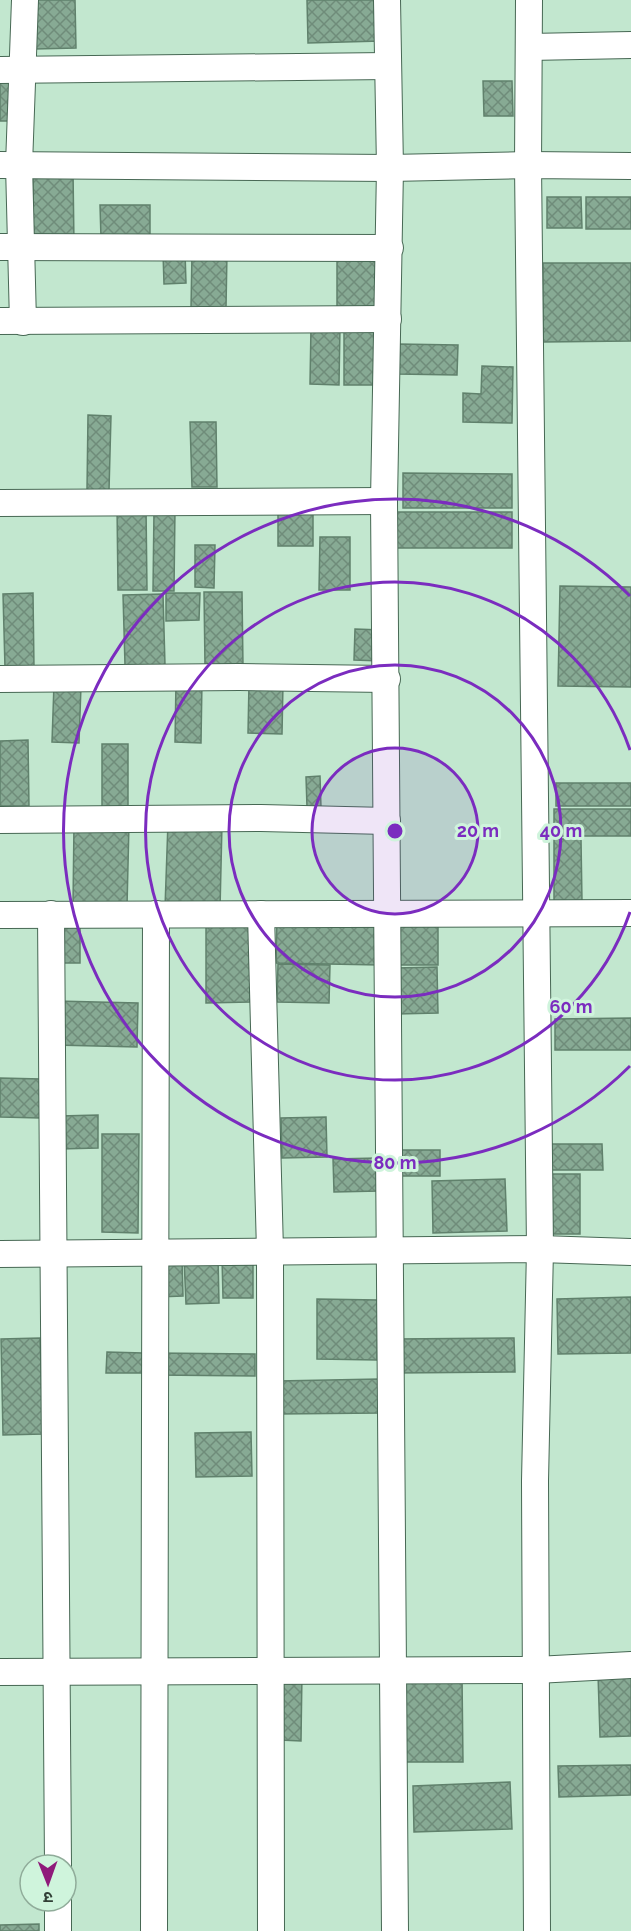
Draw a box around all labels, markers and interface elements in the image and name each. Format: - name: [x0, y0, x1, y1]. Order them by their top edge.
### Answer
- text: 20 m: [457, 820, 499, 841]
- text: 40 m: [540, 820, 582, 841]
- centre of rings: [385, 821, 405, 841]
- text: 60 m: [549, 996, 593, 1017]
- text: 80 m: [373, 1152, 417, 1173]
- north arrow: [18, 1853, 78, 1913]
- text: उ: [43, 1888, 53, 1907]

